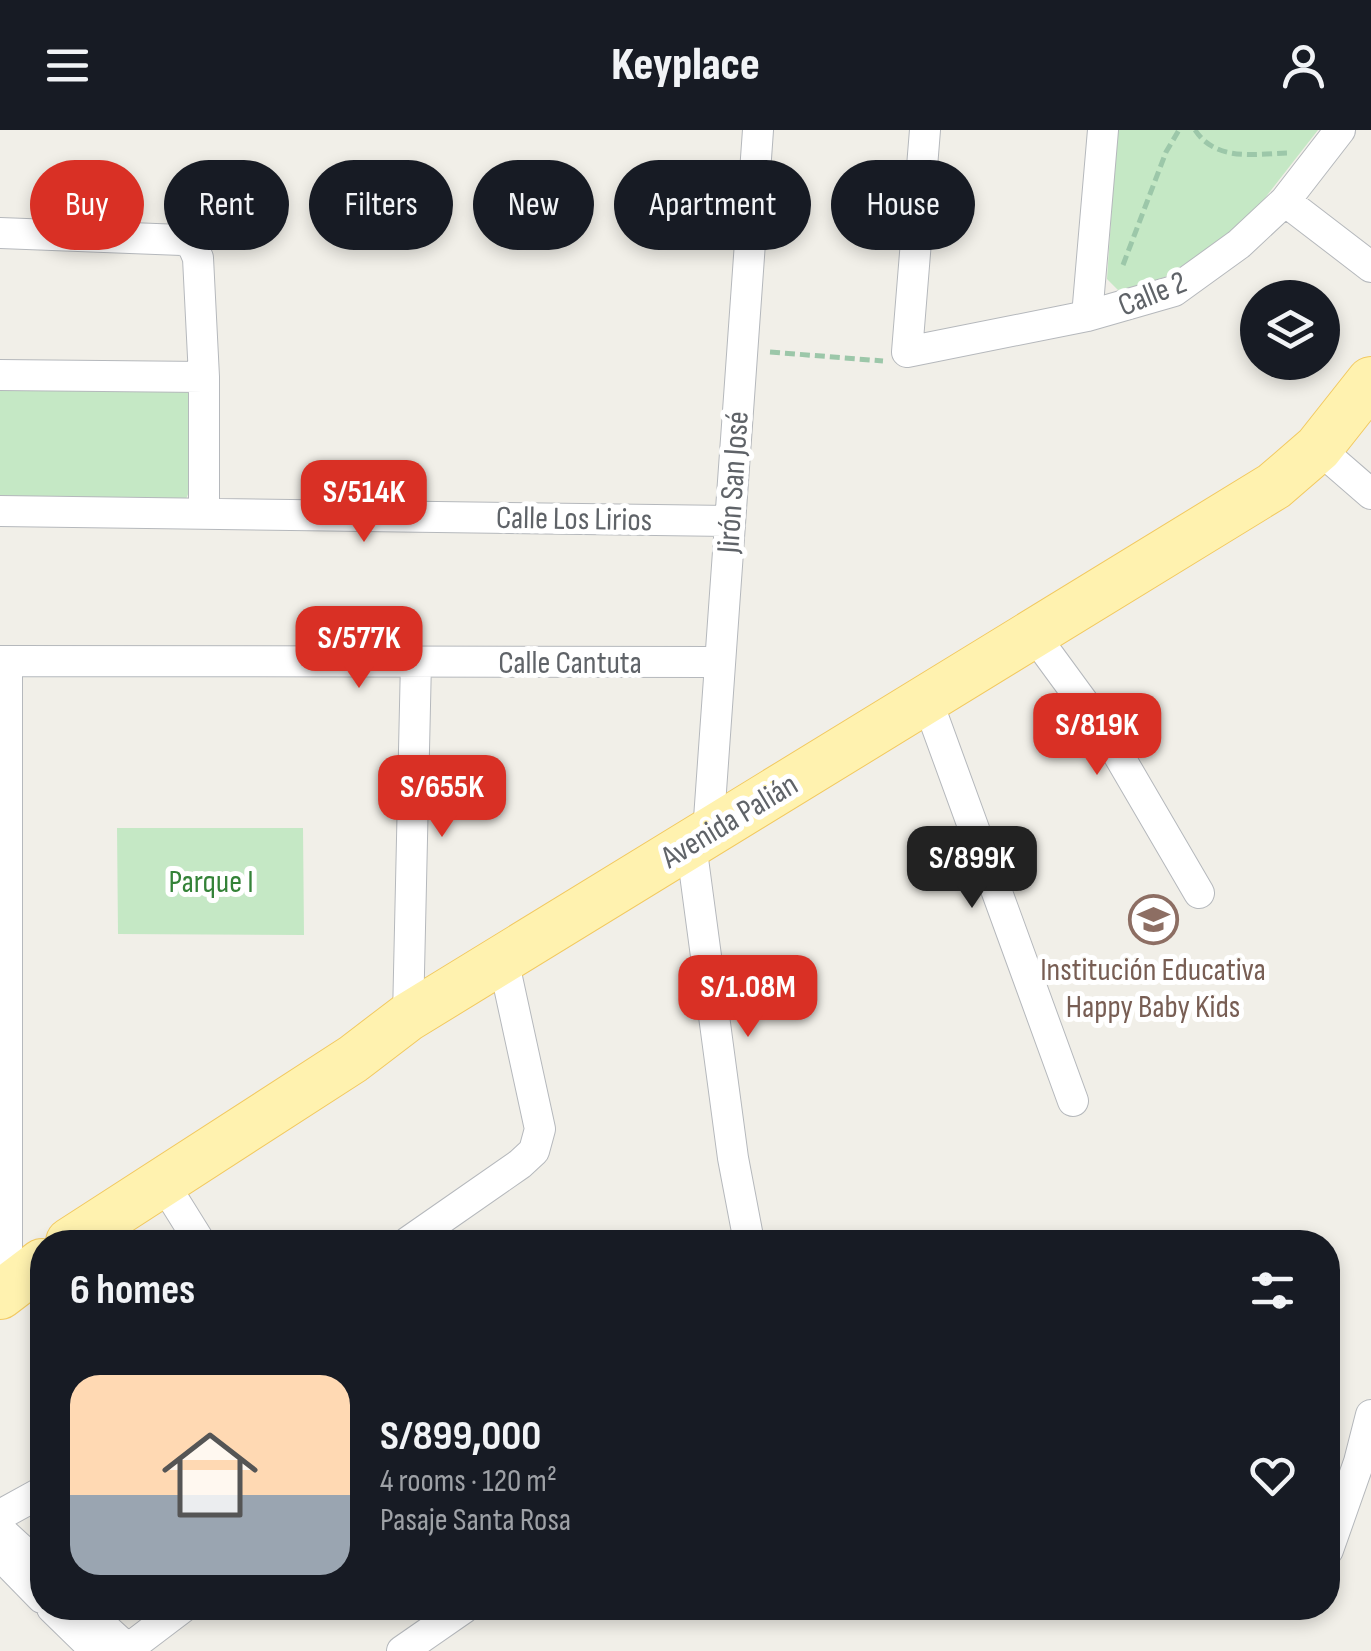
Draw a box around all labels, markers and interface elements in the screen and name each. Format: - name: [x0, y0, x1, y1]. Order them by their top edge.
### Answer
- icon: menu: [40, 38, 95, 93]
- text: Keyplace: [611, 38, 760, 93]
- icon: person: [1276, 38, 1331, 93]
- chip: Buy: [30, 160, 144, 250]
- chip: Rent: [164, 160, 289, 250]
- chip: Filters: [309, 160, 453, 250]
- chip: New: [473, 160, 594, 250]
- chip: Apartment: [614, 160, 811, 250]
- chip: House: [831, 160, 975, 250]
- street label: Calle 2: [1113, 263, 1192, 326]
- map controls: [1240, 280, 1340, 380]
- button: layers: [1240, 280, 1340, 380]
- street label: Jirón San José: [709, 410, 758, 555]
- pin: S/514K: [283, 460, 445, 545]
- text: S/514K: [323, 473, 405, 512]
- street label: Calle Los Lirios: [496, 499, 652, 540]
- pin: S/577K: [278, 606, 440, 691]
- text: S/577K: [318, 619, 400, 658]
- street label: Calle Cantuta: [498, 644, 642, 683]
- pin: S/819K: [1016, 693, 1178, 778]
- text: S/819K: [1055, 706, 1139, 745]
- pin: S/655K: [361, 755, 523, 840]
- street label: Avenida Palián: [653, 765, 805, 878]
- text: S/655K: [400, 768, 484, 807]
- pin: S/899K: [891, 826, 1053, 911]
- text: S/899K: [929, 839, 1015, 878]
- park label: Parque I: [168, 863, 254, 902]
- school or university icon: Institución Educativa Happy Baby Kids: [1127, 893, 1179, 945]
- place label: Institución Educativa Happy Baby Kids: [1040, 951, 1266, 1027]
- pin: S/1.08M: [656, 955, 840, 1040]
- text: S/1.08M: [700, 968, 796, 1007]
- icon: filters: [1245, 1263, 1300, 1318]
- text: 6 homes: [70, 1265, 195, 1316]
- text: S/899,000: [380, 1411, 541, 1462]
- icon: home: [150, 1415, 270, 1535]
- icon: heart: [1245, 1448, 1300, 1503]
- text: 4 rooms · 120 m²: [380, 1462, 557, 1501]
- text: Pasaje Santa Rosa: [380, 1501, 571, 1540]

